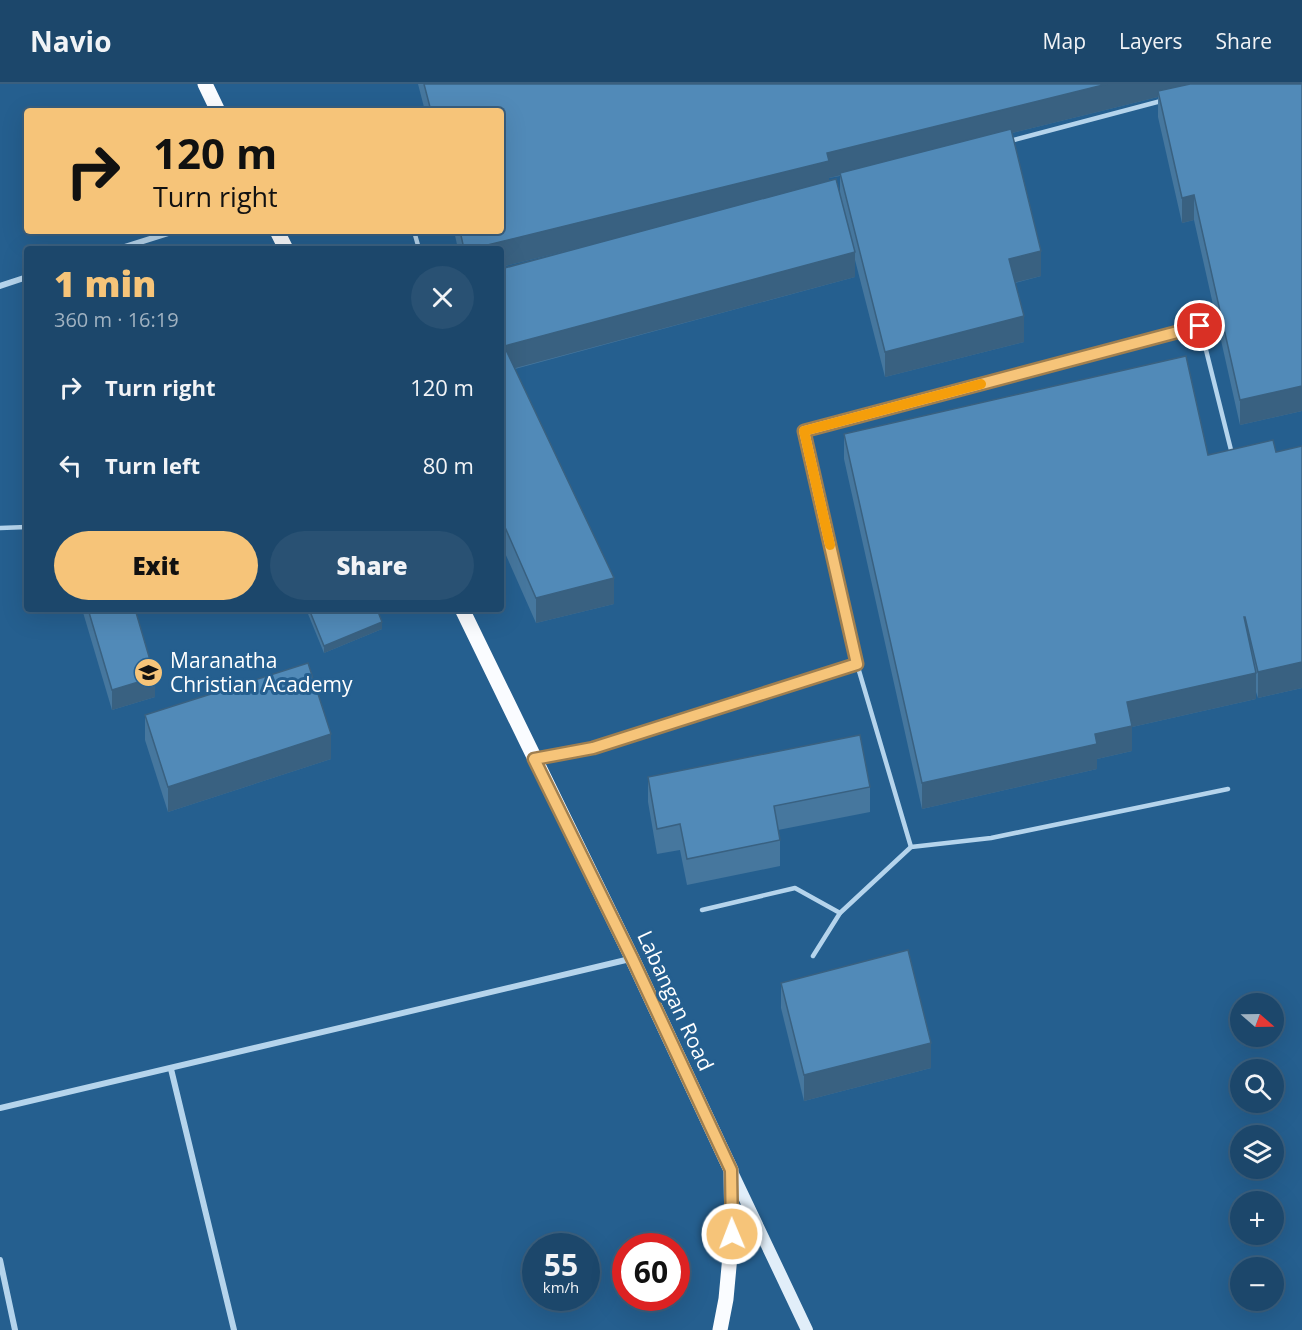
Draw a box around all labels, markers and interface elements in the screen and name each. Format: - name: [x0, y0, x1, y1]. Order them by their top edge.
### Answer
- text: Navio: [30, 22, 111, 60]
- text: Map: [1043, 27, 1086, 55]
- text: Layers: [1119, 27, 1183, 55]
- text: Share: [1216, 27, 1272, 55]
- text: 120 m: [153, 124, 277, 181]
- icon: right: [54, 132, 132, 210]
- text: Turn right: [153, 178, 278, 215]
- text: 1 min: [54, 259, 156, 308]
- button: close: [411, 266, 474, 329]
- pin: [1174, 300, 1225, 351]
- text: 360 m · 16:19: [54, 306, 179, 333]
- icon: arrive: [1183, 309, 1216, 342]
- icon: right: [54, 371, 87, 404]
- text: Turn right: [105, 372, 216, 402]
- text: 120 m: [410, 372, 474, 402]
- icon: left: [54, 449, 87, 482]
- text: Turn left: [105, 450, 200, 480]
- text: 80 m: [423, 450, 474, 480]
- button: Exit: [54, 531, 258, 600]
- button: Share: [270, 531, 474, 600]
- place label: Maranatha Christian Academy: [170, 646, 353, 698]
- school or university icon: Maranatha Christian Academy: [133, 657, 165, 689]
- street label: Labangan Road: [631, 926, 721, 1075]
- north arrow: [1230, 993, 1284, 1047]
- map controls: [1230, 993, 1284, 1311]
- button: search: [1230, 1059, 1284, 1113]
- button: layers: [1230, 1125, 1284, 1179]
- button: +: [1230, 1191, 1284, 1245]
- position arrow: [700, 1202, 764, 1266]
- speed limit sign: 60: [612, 1233, 690, 1311]
- text: 55: [544, 1244, 578, 1285]
- button: −: [1230, 1257, 1284, 1311]
- text: km/h: [543, 1277, 579, 1297]

